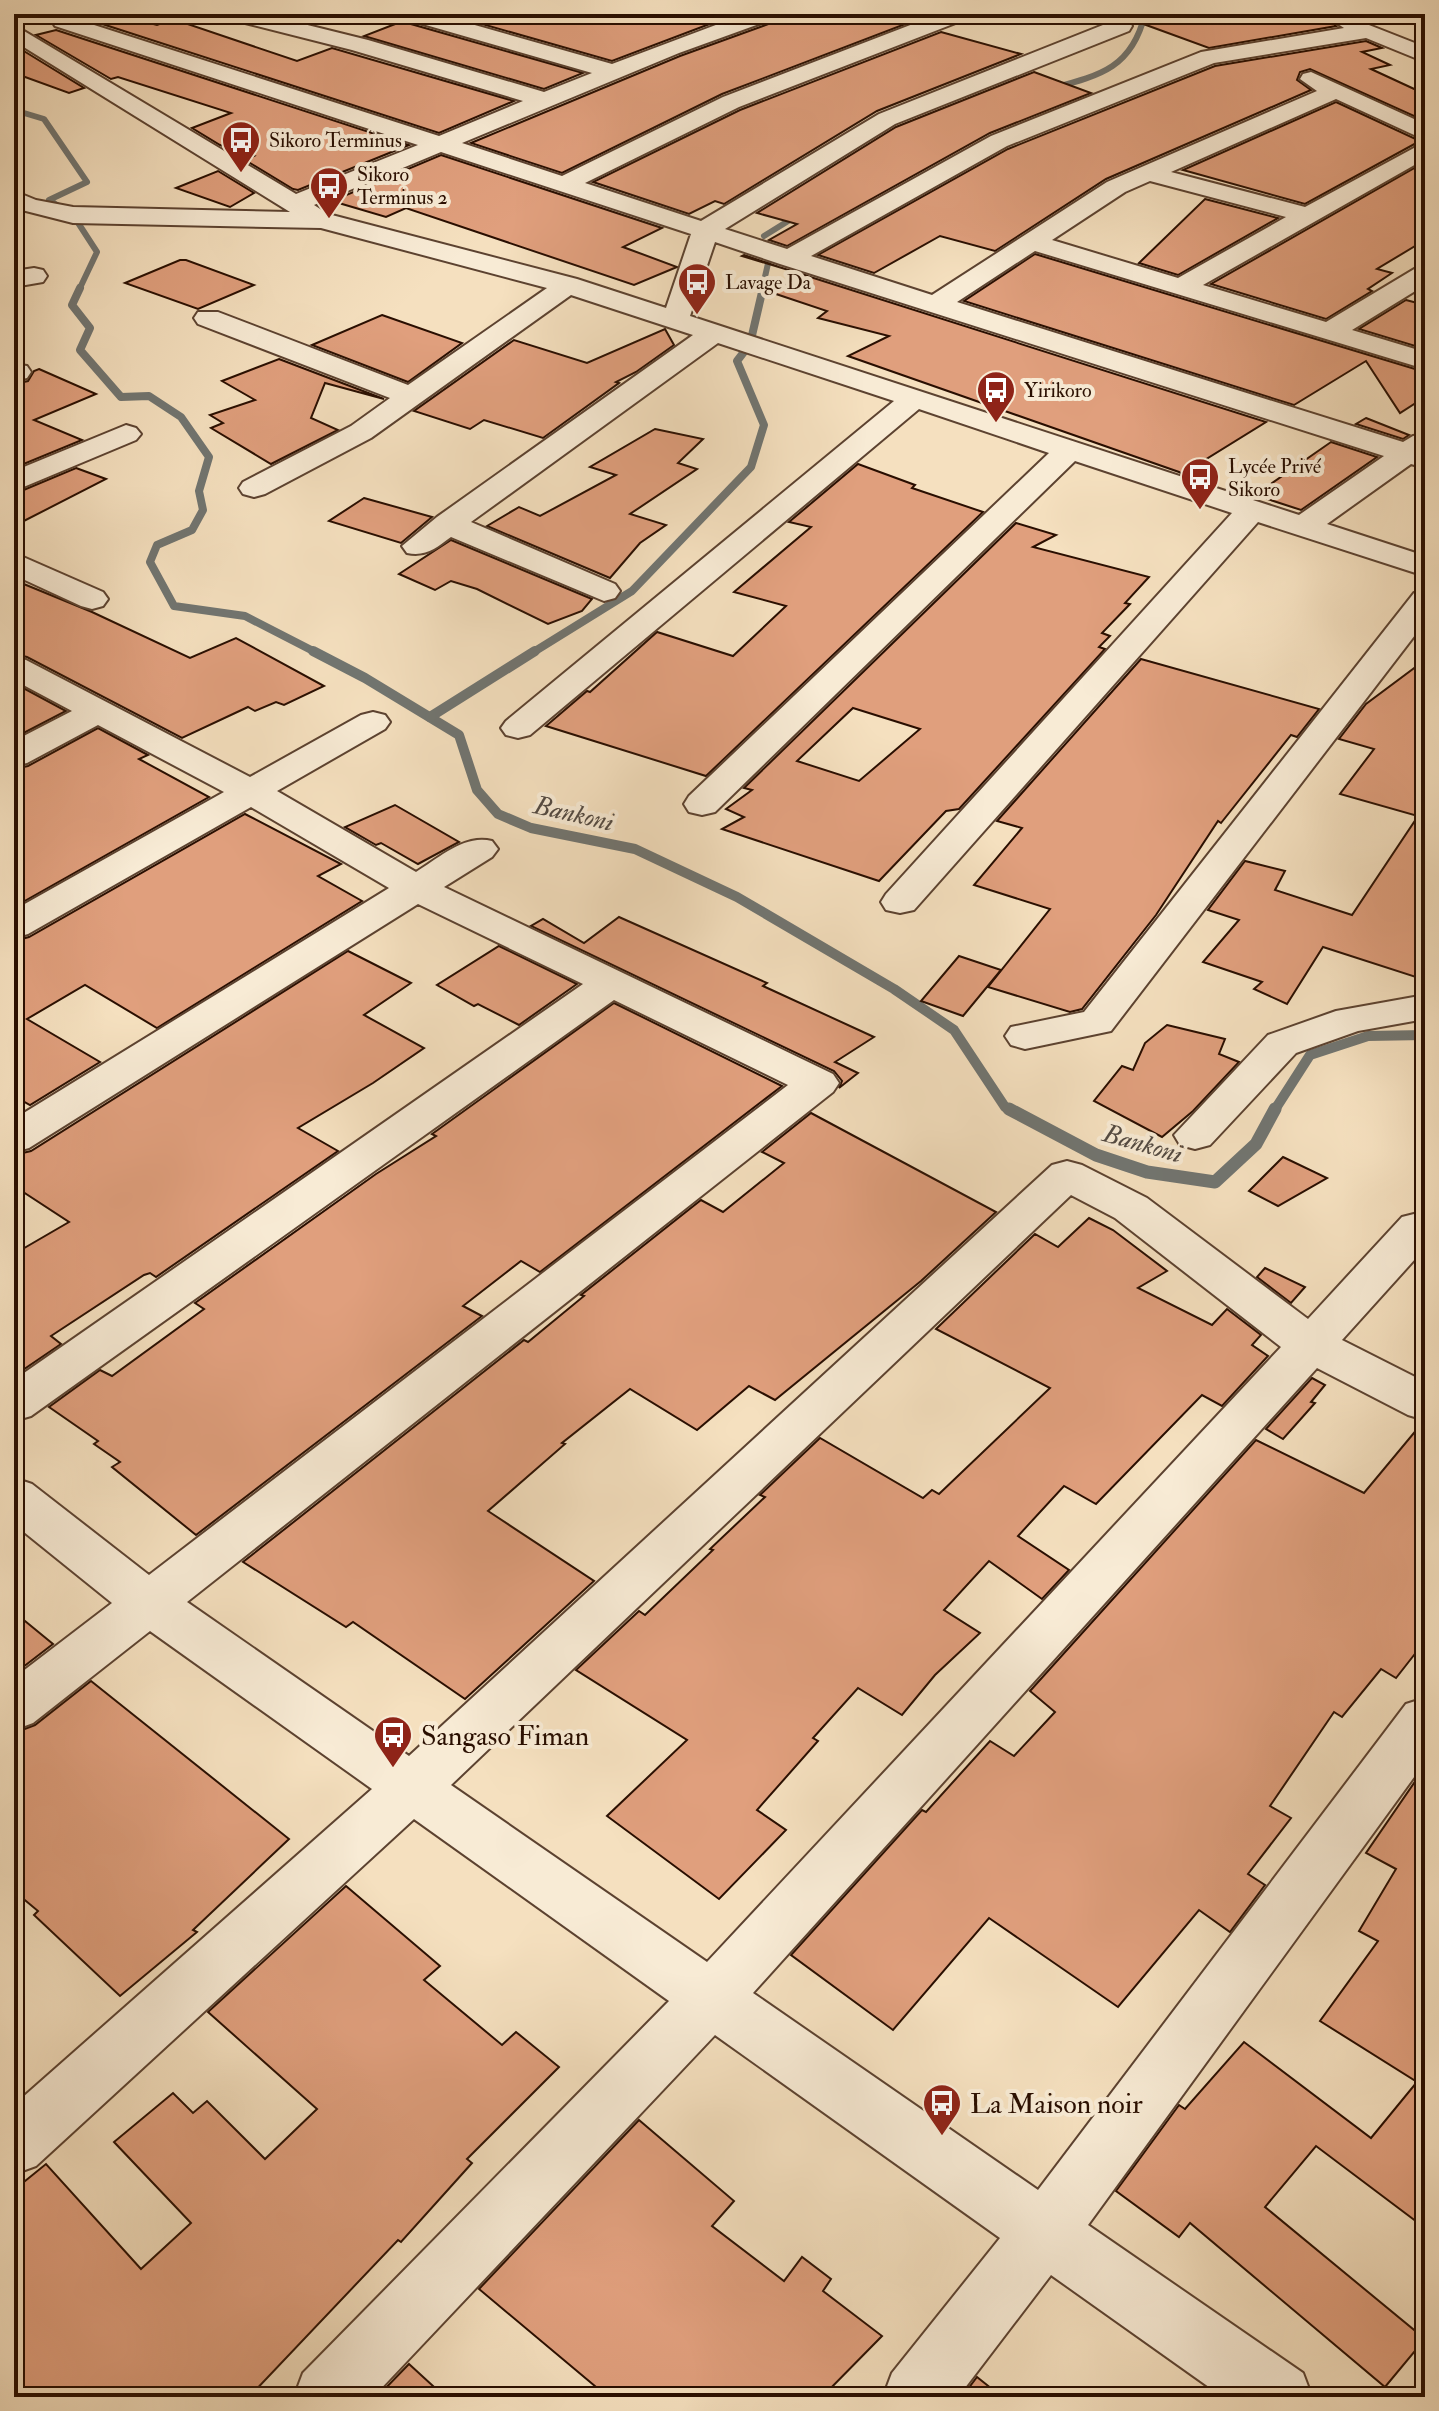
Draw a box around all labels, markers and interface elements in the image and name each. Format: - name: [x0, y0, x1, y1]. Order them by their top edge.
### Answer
- bus stop icon: Sikoro Terminus: [220, 119, 262, 174]
- place label: Sikoro Terminus: [269, 128, 402, 153]
- place label: Sikoro Terminus 2: [357, 162, 448, 210]
- bus stop icon: Sikoro Terminus 2: [308, 165, 350, 220]
- bus stop icon: Lavage Da: [676, 261, 718, 316]
- place label: Lavage Da: [725, 270, 812, 295]
- bus stop icon: Yirikoro: [975, 369, 1017, 424]
- place label: Yirikoro: [1024, 378, 1092, 403]
- place label: Lycée Privé Sikoro: [1228, 454, 1322, 502]
- bus stop icon: Lycée Privé Sikoro: [1179, 456, 1221, 511]
- water label: Bankoni: [529, 789, 617, 839]
- water label: Bankoni: [1097, 1117, 1186, 1171]
- bus stop icon: Sangaso Fiman: [372, 1714, 414, 1769]
- place label: Sangaso Fiman: [421, 1719, 589, 1754]
- bus stop icon: La Maison noir: [921, 2082, 963, 2137]
- place label: La Maison noir: [970, 2087, 1143, 2122]

